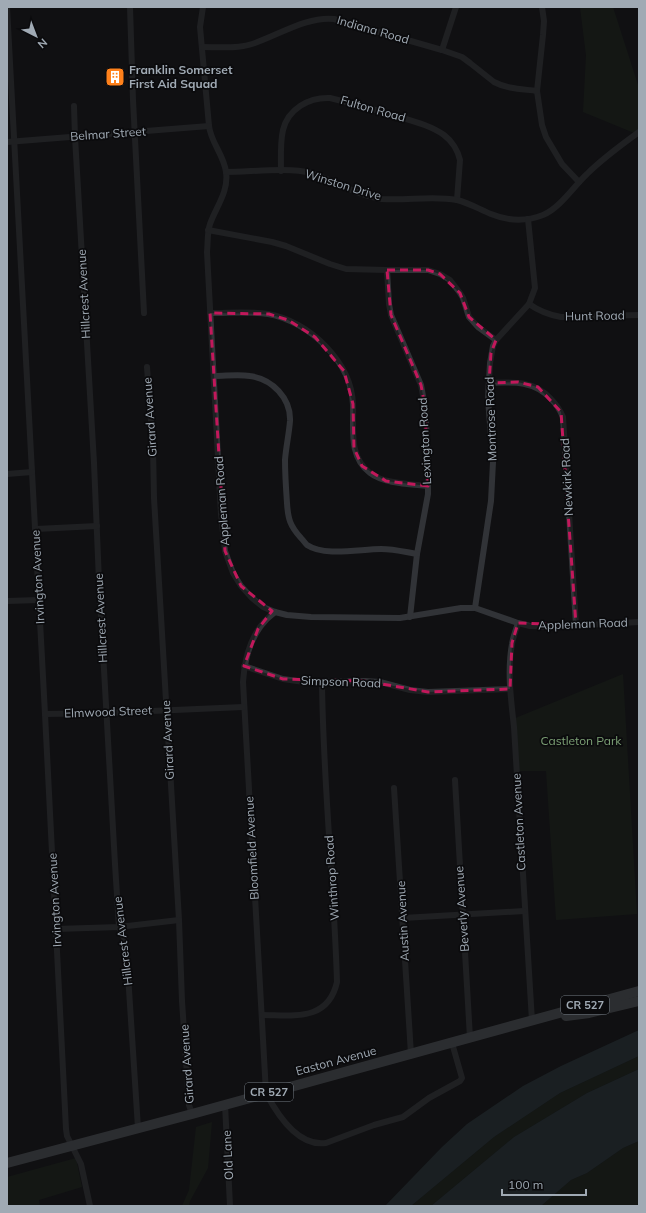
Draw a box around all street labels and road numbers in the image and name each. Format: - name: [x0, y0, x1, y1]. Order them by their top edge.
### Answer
- street label: Indiana Road: [335, 12, 411, 47]
- street label: Fulton Road: [339, 92, 407, 125]
- street label: Belmar Street: [70, 123, 146, 144]
- street label: Winston Drive: [303, 166, 383, 203]
- street label: Hillcrest Avenue: [74, 249, 93, 339]
- street label: Hunt Road: [565, 307, 625, 324]
- street label: Girard Avenue: [139, 377, 160, 457]
- street label: Montrose Road: [482, 377, 499, 462]
- street label: Lexington Road: [415, 397, 434, 485]
- street label: Newkirk Road: [557, 438, 576, 516]
- street label: Appleman Road: [211, 456, 232, 546]
- street label: Irvington Avenue: [28, 530, 47, 624]
- street label: Hillcrest Avenue: [91, 573, 110, 663]
- street label: Appleman Road: [538, 614, 628, 633]
- street label: Simpson Road: [301, 673, 381, 690]
- street label: Girard Avenue: [158, 700, 177, 780]
- street label: Elmwood Street: [64, 702, 152, 721]
- street label: Castleton Avenue: [508, 773, 529, 871]
- street label: Bloomfield Avenue: [241, 796, 262, 900]
- street label: Winthrop Road: [321, 835, 342, 921]
- street label: Irvington Avenue: [45, 853, 64, 947]
- street label: Beverly Avenue: [451, 866, 472, 952]
- street label: Austin Avenue: [393, 880, 412, 962]
- street label: Hillcrest Avenue: [110, 896, 135, 986]
- road number: CR 527: [561, 996, 609, 1014]
- street label: Girard Avenue: [176, 1024, 197, 1104]
- street label: Easton Avenue: [294, 1043, 378, 1079]
- road number: CR 527: [245, 1083, 293, 1101]
- street label: Old Lane: [219, 1130, 236, 1180]

